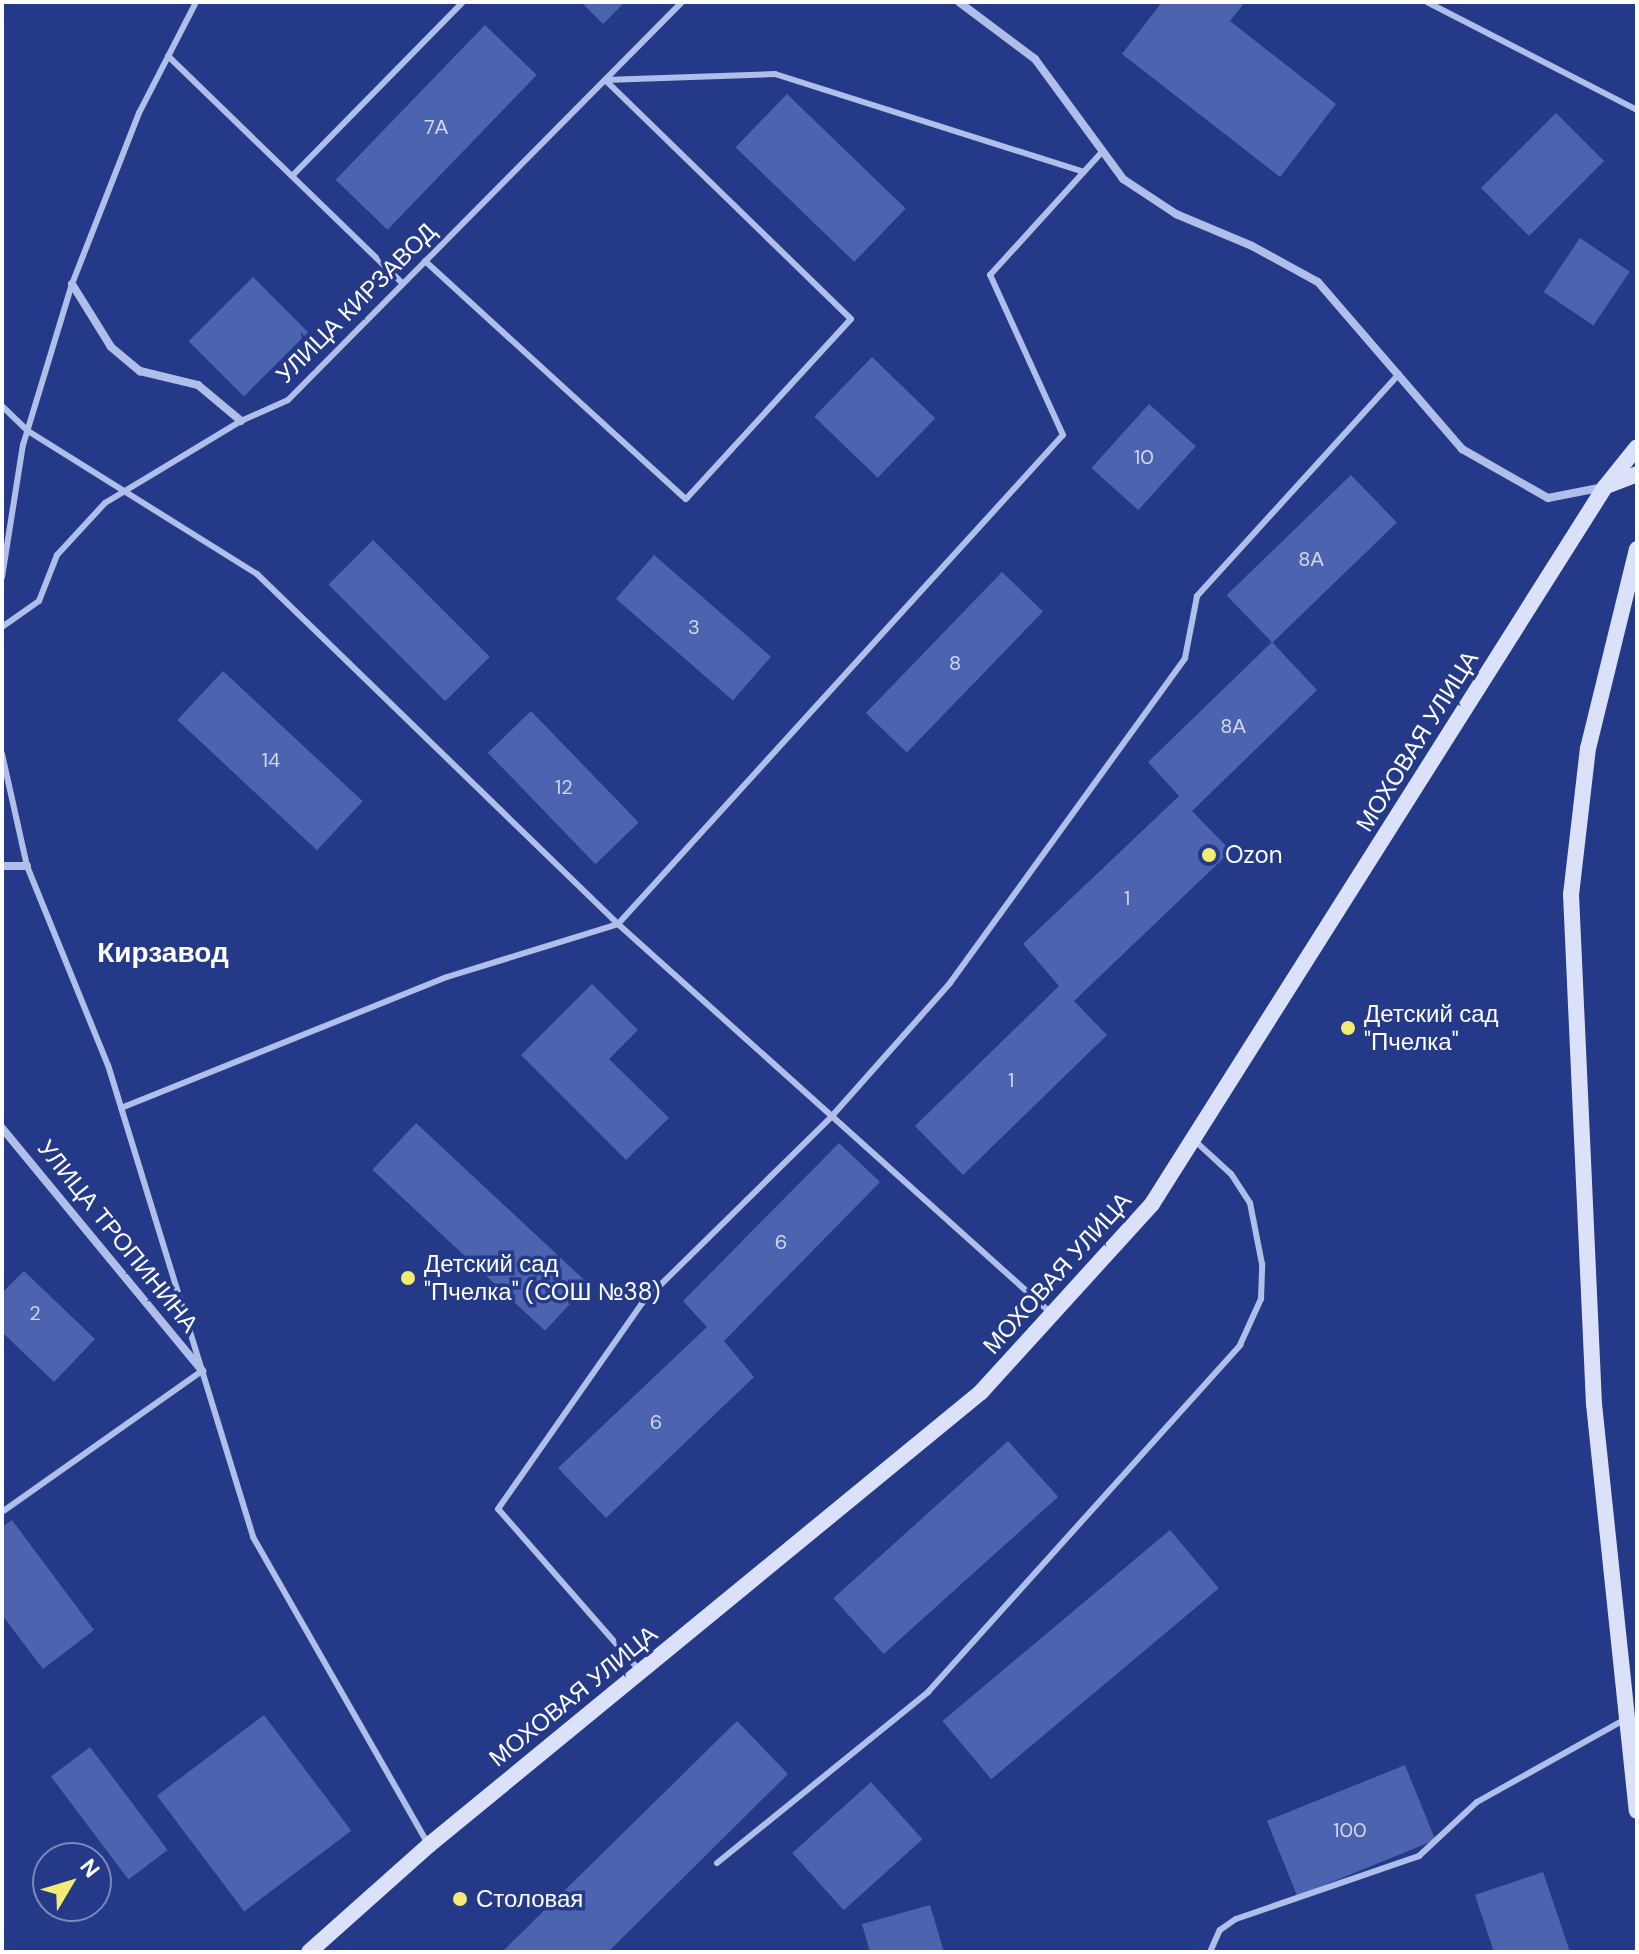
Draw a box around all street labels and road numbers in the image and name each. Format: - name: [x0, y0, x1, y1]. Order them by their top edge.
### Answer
- street label: УЛИЦА КИРЗАВОД: [270, 217, 442, 389]
- street label: МОХОВАЯ УЛИЦА: [1350, 645, 1484, 837]
- street label: УЛИЦА ТРОПИНИНА: [32, 1134, 204, 1338]
- street label: МОХОВАЯ УЛИЦА: [977, 1186, 1137, 1360]
- street label: МОХОВАЯ УЛИЦА: [483, 1619, 663, 1773]

